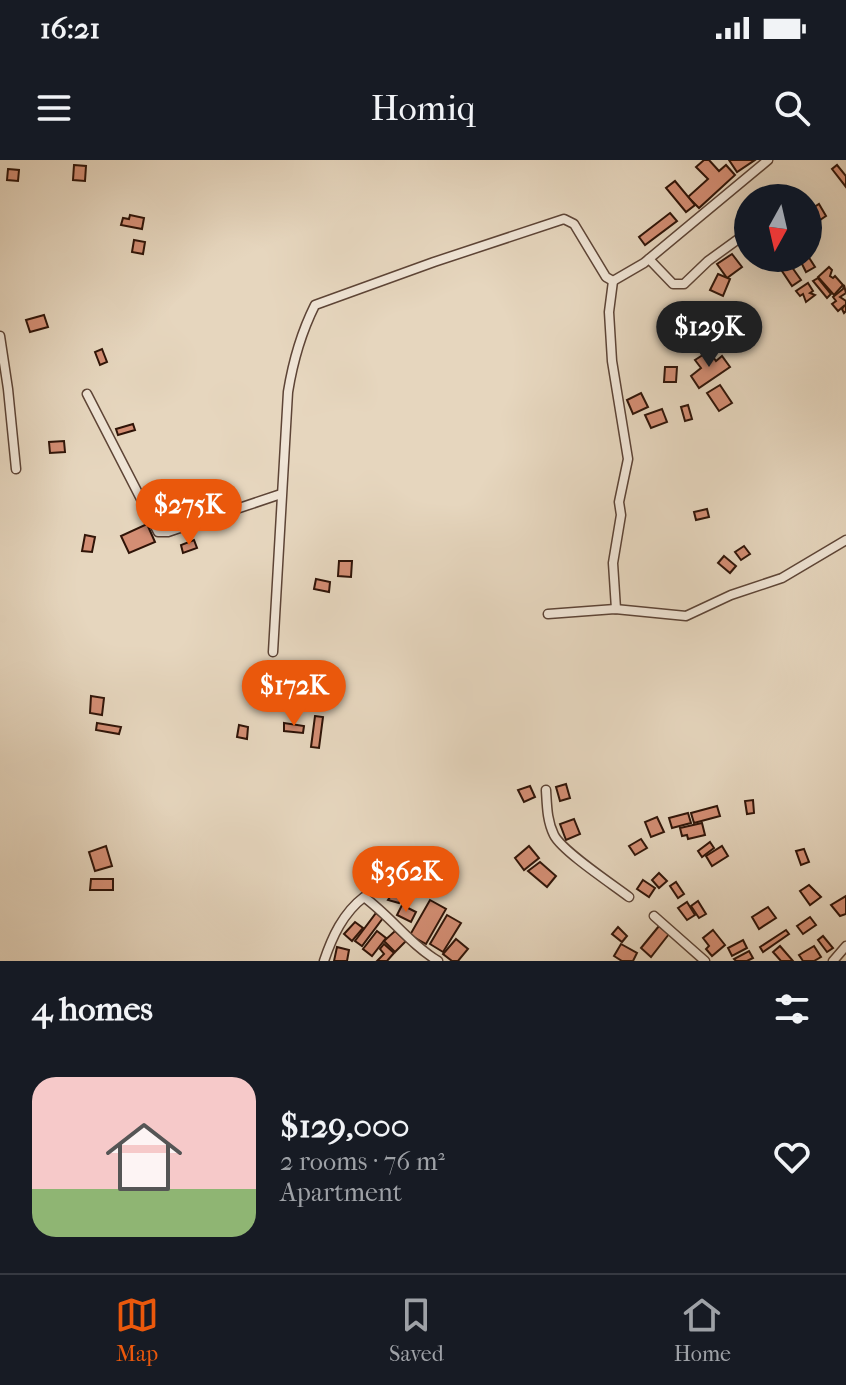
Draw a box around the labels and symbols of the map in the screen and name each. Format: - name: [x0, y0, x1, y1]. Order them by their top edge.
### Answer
- north arrow: [734, 184, 822, 272]
- pin: $129K: [653, 301, 765, 369]
- pin: $275K: [133, 479, 245, 547]
- pin: $172K: [238, 660, 350, 728]
- pin: $362K: [350, 846, 462, 914]

